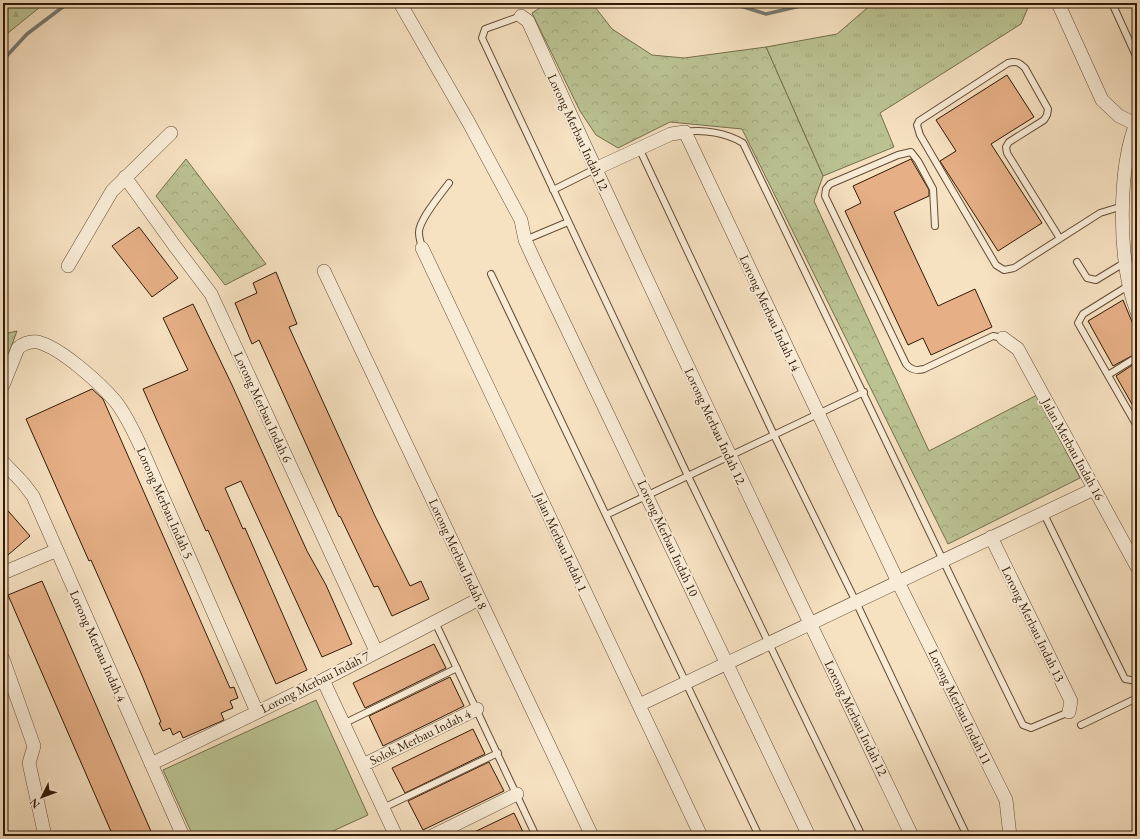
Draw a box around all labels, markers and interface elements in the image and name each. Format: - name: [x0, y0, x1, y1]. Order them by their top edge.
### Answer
- street label: Lorong Merbau Indah 12: [544, 71, 613, 194]
- street label: Lorong Merbau Indah 14: [736, 252, 805, 375]
- street label: Lorong Merbau Indah 6: [230, 349, 296, 465]
- street label: Lorong Merbau Indah 12: [681, 365, 750, 488]
- street label: Jalan Merbau Indah 16: [1037, 394, 1108, 503]
- street label: Lorong Merbau Indah 5: [133, 445, 197, 561]
- street label: Lorong Merbau Indah 10: [634, 477, 702, 599]
- street label: Jalan Merbau Indah 1: [530, 489, 592, 594]
- street label: Lorong Merbau Indah 8: [425, 496, 491, 612]
- street label: Lorong Merbau Indah 13: [998, 563, 1068, 685]
- street label: Lorong Merbau Indah 4: [66, 588, 131, 705]
- street label: Lorong Merbau Indah 11: [925, 646, 995, 768]
- street label: Lorong Merbau Indah 7: [257, 647, 373, 717]
- street label: Lorong Merbau Indah 12: [821, 657, 892, 779]
- street label: Solok Merbau Indah 4: [366, 705, 474, 769]
- north arrow: [22, 777, 62, 817]
- text: N: [26, 796, 43, 812]

